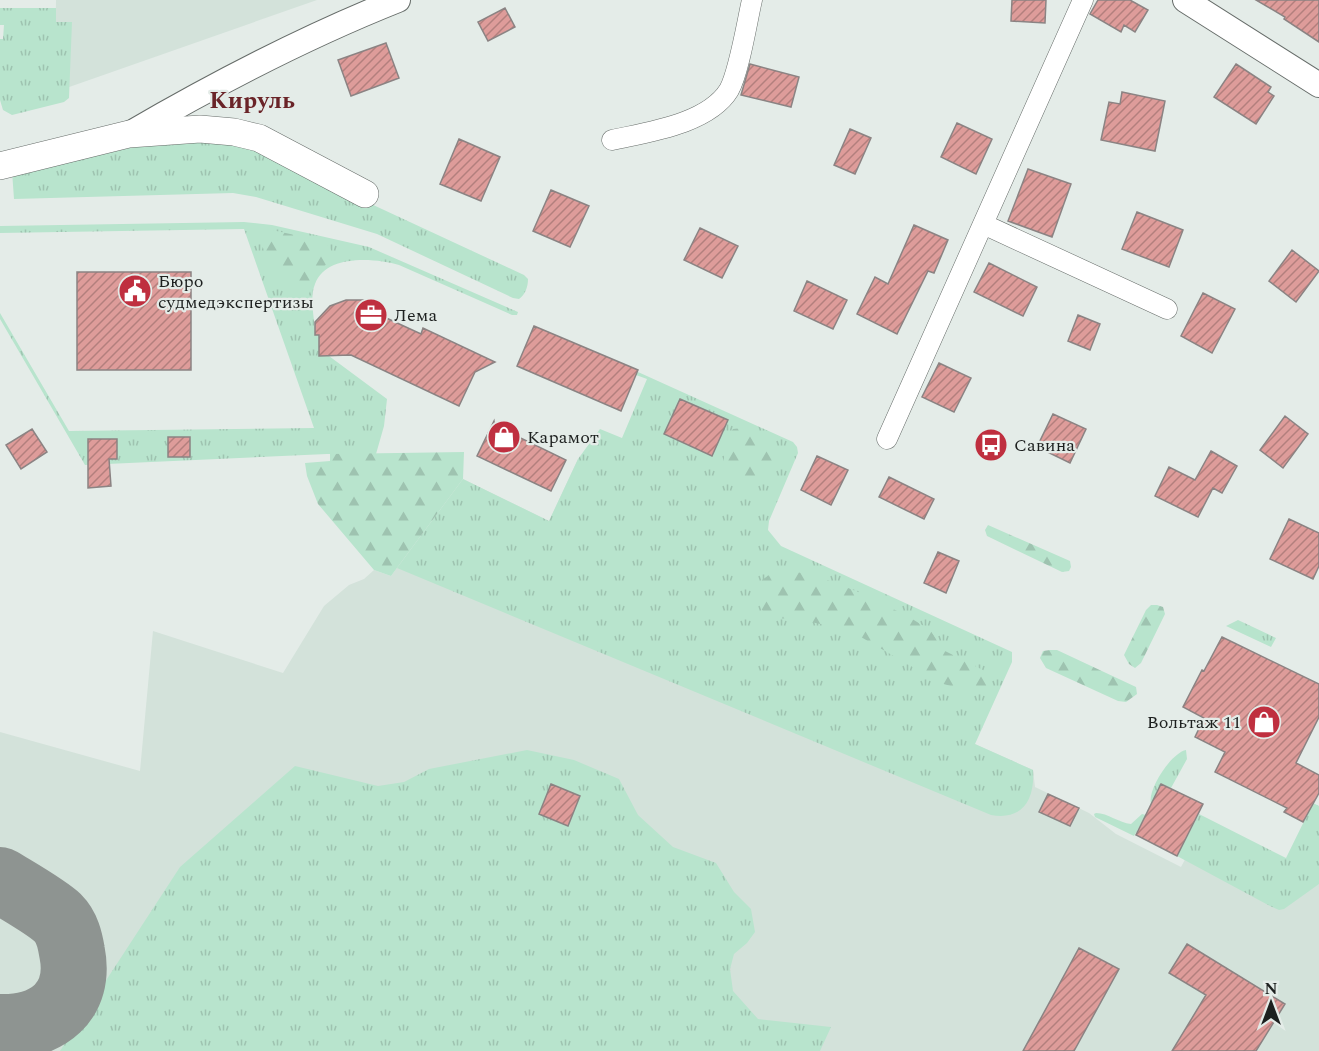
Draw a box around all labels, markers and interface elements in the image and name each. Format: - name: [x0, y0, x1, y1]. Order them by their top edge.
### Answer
- district label: Кируль: [209, 83, 295, 119]
- place label: Бюро судмедэкспертизы: [158, 268, 314, 316]
- public building icon: Бюро судмедэкспертизы: [117, 273, 153, 309]
- office icon: Лема: [353, 297, 389, 333]
- place label: Лема: [394, 302, 437, 329]
- shop icon: Карамот: [486, 419, 522, 455]
- place label: Карамот: [527, 424, 599, 451]
- bus stop icon: Савина: [973, 427, 1009, 463]
- place label: Савина: [1014, 432, 1075, 459]
- shop icon: Вольтаж 11: [1246, 704, 1282, 740]
- place label: Вольтаж 11: [1147, 709, 1241, 736]
- north arrow: [1241, 973, 1301, 1033]
- text: N: [1264, 977, 1278, 1001]

